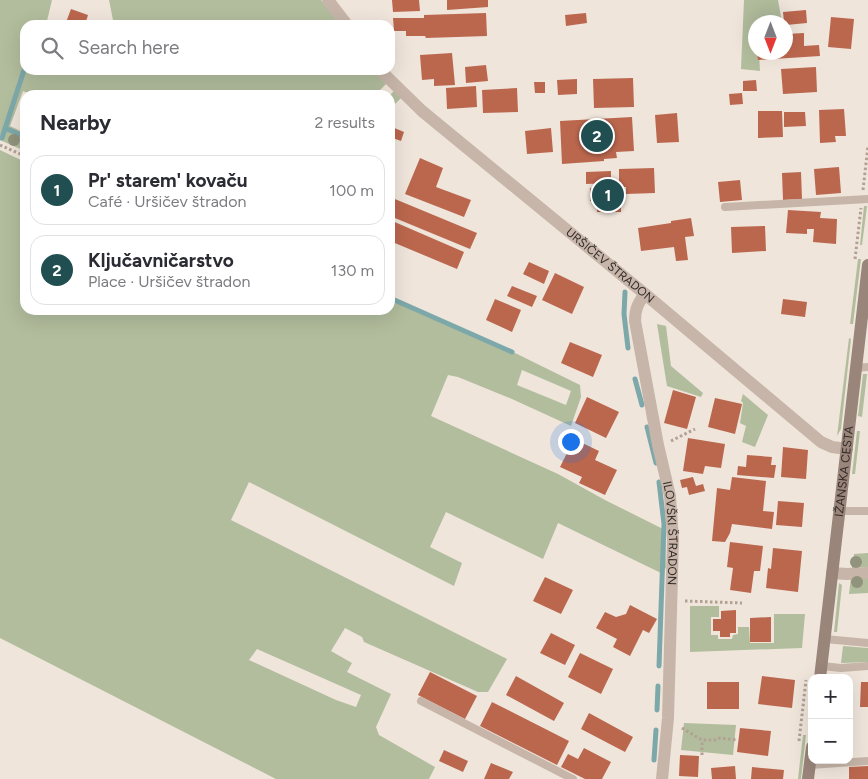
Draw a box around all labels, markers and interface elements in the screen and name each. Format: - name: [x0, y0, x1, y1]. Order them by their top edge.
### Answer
- north arrow: [748, 15, 793, 60]
- search box: [20, 20, 395, 75]
- icon: search: [38, 34, 66, 62]
- text: Search here: [78, 36, 180, 59]
- text: Nearby: [40, 110, 111, 135]
- text: 2 results: [315, 113, 375, 132]
- pin: 2: [581, 117, 613, 155]
- text: Pr' starem' kovaču: [88, 169, 248, 192]
- pin: 1: [592, 176, 624, 214]
- text: 1: [54, 181, 60, 200]
- text: 100 m: [329, 181, 374, 200]
- text: Café · Uršičev štradon: [88, 192, 246, 211]
- street label: URŠIČEV ŠTRADON: [563, 225, 657, 306]
- text: Ključavničarstvo: [88, 249, 234, 272]
- text: 2: [52, 261, 62, 280]
- text: 130 m: [331, 261, 374, 280]
- text: Place · Uršičev štradon: [88, 272, 250, 291]
- street label: IŽANSKA CESTA: [832, 425, 856, 518]
- your location: [558, 429, 584, 455]
- street label: ILOVŠKI ŠTRADON: [660, 480, 680, 585]
- map controls: [808, 674, 853, 764]
- button: +: [808, 674, 853, 719]
- button: −: [808, 719, 853, 764]

